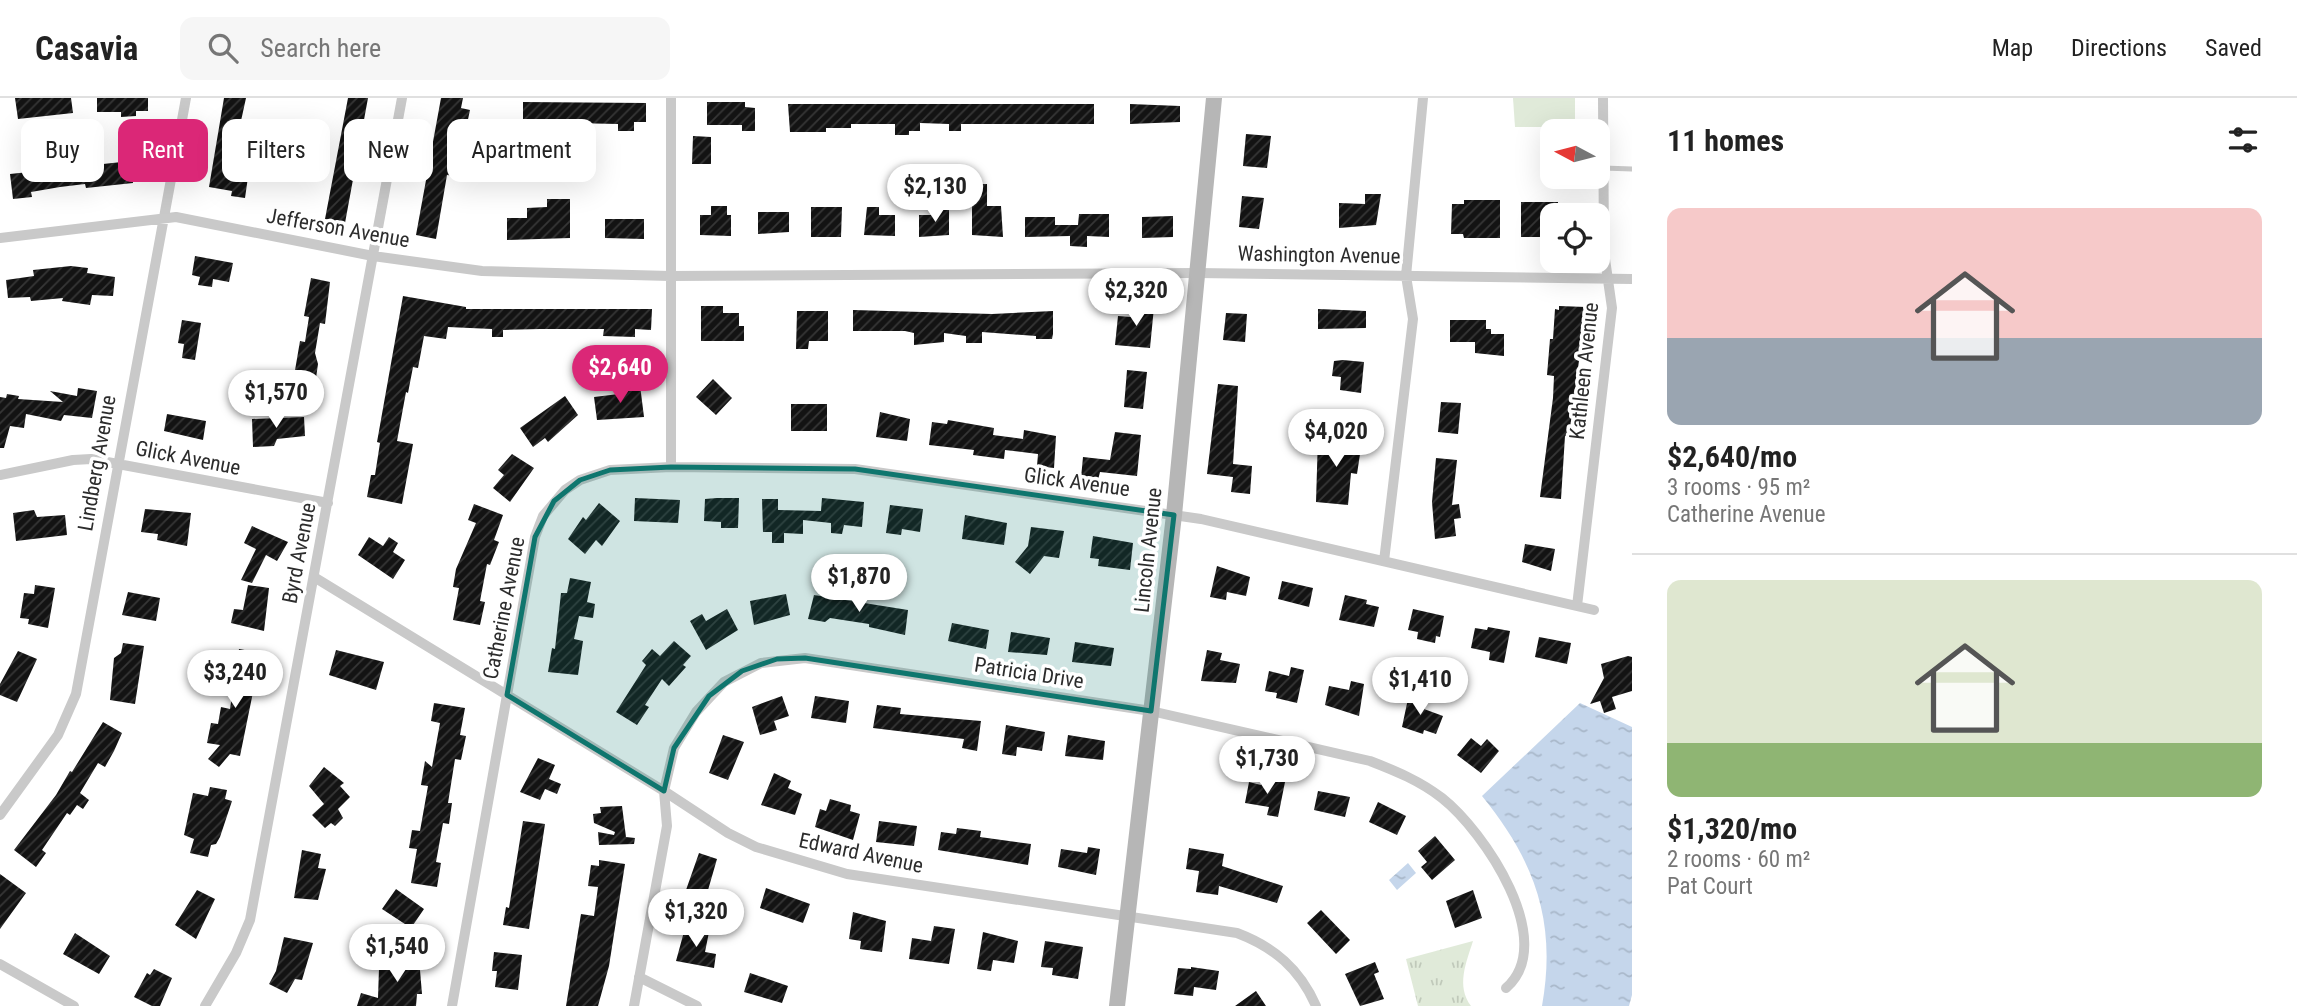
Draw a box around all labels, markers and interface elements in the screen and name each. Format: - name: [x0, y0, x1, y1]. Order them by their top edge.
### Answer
- search box: [180, 17, 670, 80]
- text: Casavia: [35, 29, 138, 68]
- icon: search: [204, 29, 242, 67]
- text: Search here: [260, 33, 381, 63]
- text: Map: [1992, 34, 2033, 62]
- text: Directions: [2071, 34, 2167, 62]
- text: Saved: [2205, 34, 2262, 62]
- chip: Buy: [21, 119, 104, 182]
- chip: Rent: [118, 119, 208, 182]
- chip: Filters: [222, 119, 330, 182]
- chip: New: [344, 119, 433, 182]
- chip: Apartment: [447, 119, 596, 182]
- north arrow: [1540, 119, 1610, 189]
- map controls: [1540, 119, 1610, 273]
- icon: filters: [2224, 121, 2262, 159]
- text: 11 homes: [1667, 123, 1784, 158]
- pin: $2,130: [878, 164, 992, 224]
- text: $2,130: [903, 173, 967, 200]
- button: locate: [1540, 203, 1610, 273]
- street label: Jefferson Avenue: [265, 204, 412, 252]
- street label: Washington Avenue: [1237, 242, 1401, 268]
- icon: home: [1902, 253, 2028, 379]
- pin: $2,320: [1079, 268, 1193, 328]
- text: $2,320: [1104, 277, 1168, 304]
- street label: Kathleen Avenue: [1565, 301, 1603, 441]
- pin: $2,640: [563, 345, 677, 405]
- text: $2,640: [588, 354, 652, 381]
- pin: $1,570: [219, 370, 333, 430]
- text: $1,570: [244, 379, 308, 406]
- street label: Lindberg Avenue: [73, 393, 121, 533]
- pin: $4,020: [1279, 410, 1393, 469]
- text: $4,020: [1304, 418, 1368, 445]
- street label: Glick Avenue: [133, 436, 243, 480]
- text: $2,640/mo: [1667, 439, 1797, 474]
- street label: Glick Avenue: [1023, 463, 1132, 501]
- text: 3 rooms · 95 m²: [1667, 474, 1810, 501]
- street label: Lincoln Avenue: [1130, 486, 1167, 614]
- street label: Byrd Avenue: [277, 500, 321, 605]
- text: Catherine Avenue: [1667, 501, 1825, 528]
- street label: Catherine Avenue: [478, 535, 530, 681]
- pin: $1,870: [802, 554, 916, 614]
- text: $1,870: [827, 563, 891, 590]
- icon: home: [1902, 625, 2028, 751]
- pin: $3,240: [178, 650, 292, 710]
- street label: Patricia Drive: [973, 653, 1086, 694]
- pin: $1,410: [1363, 658, 1477, 717]
- text: $3,240: [203, 659, 267, 686]
- text: $1,410: [1388, 666, 1452, 693]
- pin: $1,730: [1210, 736, 1324, 796]
- text: $1,730: [1235, 745, 1299, 772]
- text: $1,320/mo: [1667, 811, 1797, 846]
- street label: Edward Avenue: [797, 828, 925, 878]
- text: 2 rooms · 60 m²: [1667, 846, 1810, 873]
- text: Pat Court: [1667, 873, 1753, 900]
- pin: $1,320: [639, 890, 753, 949]
- text: $1,320: [664, 898, 728, 925]
- pin: $1,540: [340, 924, 454, 984]
- text: $1,540: [365, 933, 429, 960]

